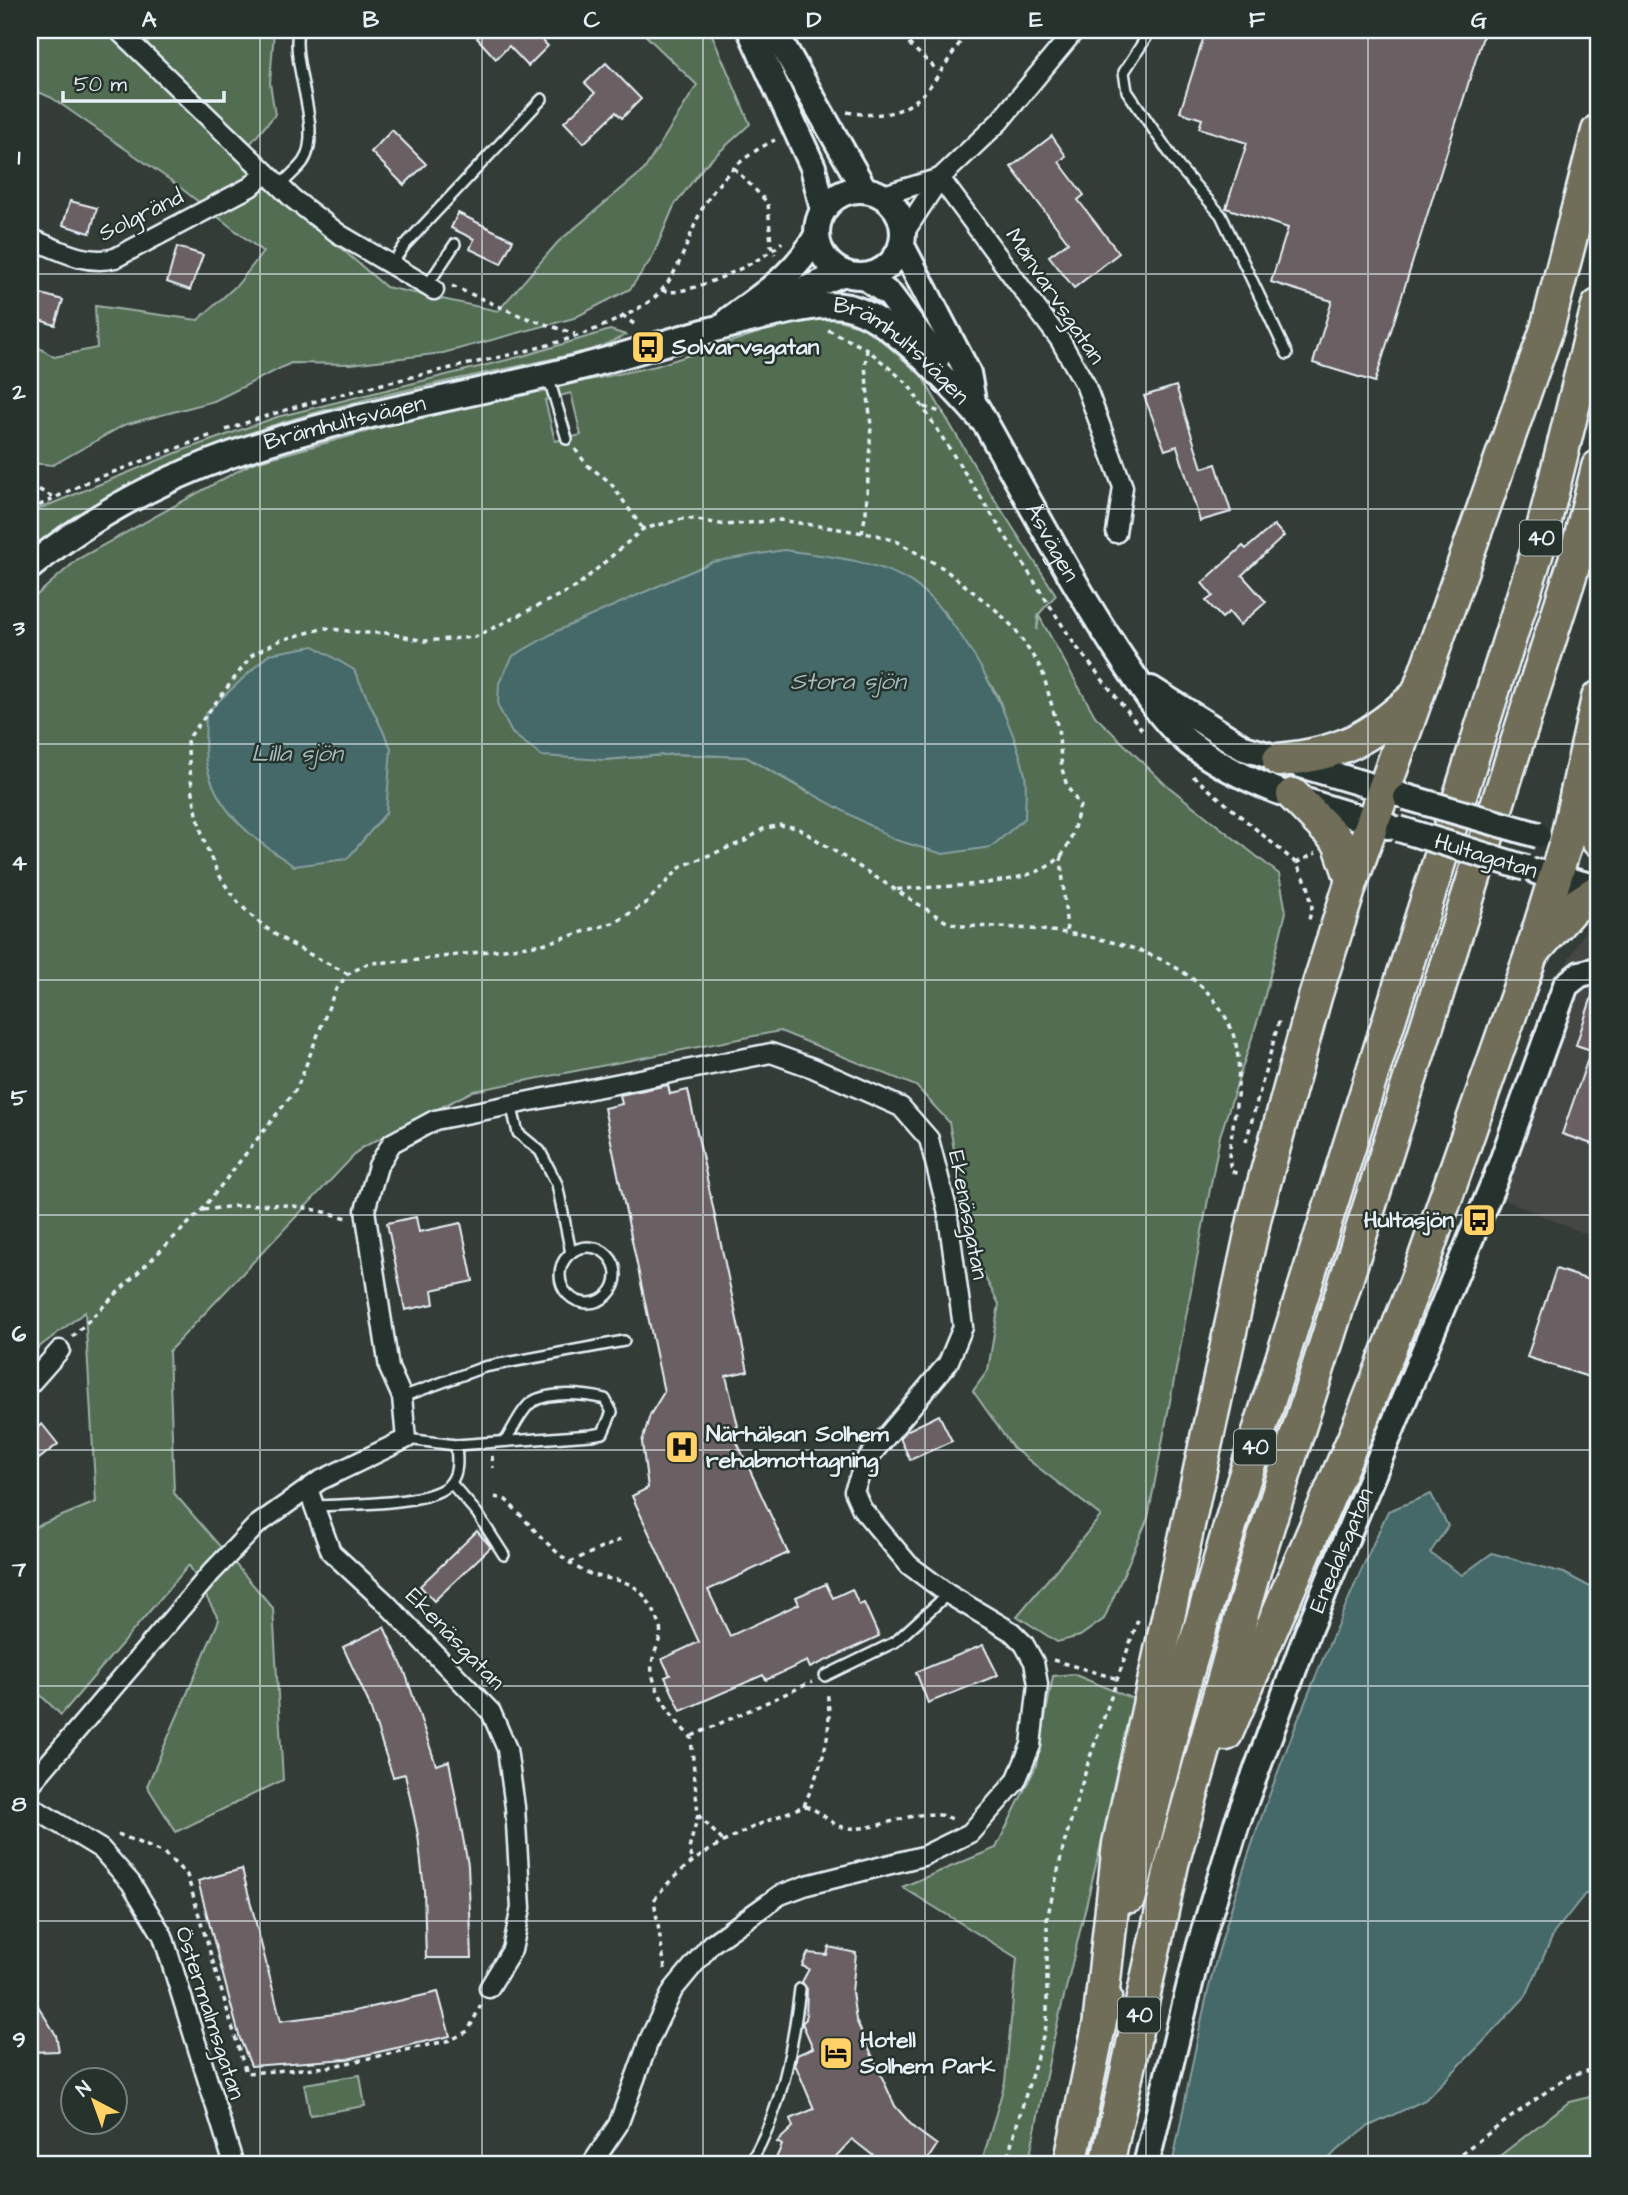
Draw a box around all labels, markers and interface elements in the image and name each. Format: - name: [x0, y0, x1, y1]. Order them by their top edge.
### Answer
- text: A: [142, 4, 157, 36]
- text: B: [363, 4, 380, 36]
- text: C: [584, 4, 601, 36]
- text: D: [807, 4, 822, 36]
- text: E: [1029, 4, 1043, 36]
- text: F: [1249, 4, 1266, 36]
- text: G: [1471, 4, 1487, 36]
- scale bar: [63, 60, 224, 104]
- text: 50 m: [74, 70, 128, 99]
- text: 1: [18, 141, 21, 173]
- street label: Solgränd: [93, 181, 189, 250]
- street label: Månvarvsgatan: [997, 222, 1112, 371]
- street label: Brämhultsvägen: [832, 289, 977, 412]
- bus stop icon: Solvarvsgatan: [629, 328, 667, 366]
- place label: Solvarvsgatan: [671, 331, 820, 364]
- text: 2: [11, 376, 26, 408]
- street label: Brämhultsvägen: [260, 387, 429, 459]
- street label: Åsvägen: [1017, 497, 1087, 588]
- road number: 40: [1520, 520, 1562, 556]
- text: 3: [12, 612, 25, 644]
- water label: Stora sjön: [790, 665, 908, 699]
- water label: Lilla sjön: [251, 737, 345, 771]
- street label: Hultagatan: [1430, 825, 1542, 888]
- text: 4: [11, 847, 27, 879]
- text: 5: [11, 1082, 28, 1114]
- street label: Ekenäsgatan: [939, 1148, 996, 1283]
- bus stop icon: Hultasjön: [1460, 1201, 1498, 1239]
- place label: Hultasjön: [1364, 1204, 1454, 1236]
- text: 6: [12, 1318, 27, 1350]
- place label: Närhälsan Solhem rehabmottagning: [706, 1418, 890, 1477]
- hospital icon: Närhälsan Solhem rehabmottagning: [663, 1428, 701, 1466]
- road number: 40: [1234, 1430, 1276, 1464]
- street label: Enedalsgatan: [1301, 1483, 1382, 1618]
- text: 7: [11, 1553, 27, 1585]
- street label: Ekenäsgatan: [397, 1581, 512, 1698]
- text: 8: [12, 1788, 27, 1820]
- street label: Östermalmsgatan: [166, 1922, 253, 2104]
- road number: 40: [1118, 1997, 1160, 2032]
- text: 9: [12, 2024, 26, 2056]
- place label: Hotell Solhem Park: [859, 2024, 996, 2082]
- hotel icon: Hotell Solhem Park: [817, 2034, 855, 2072]
- north arrow: [60, 2066, 130, 2136]
- text: N: [70, 2075, 97, 2103]

